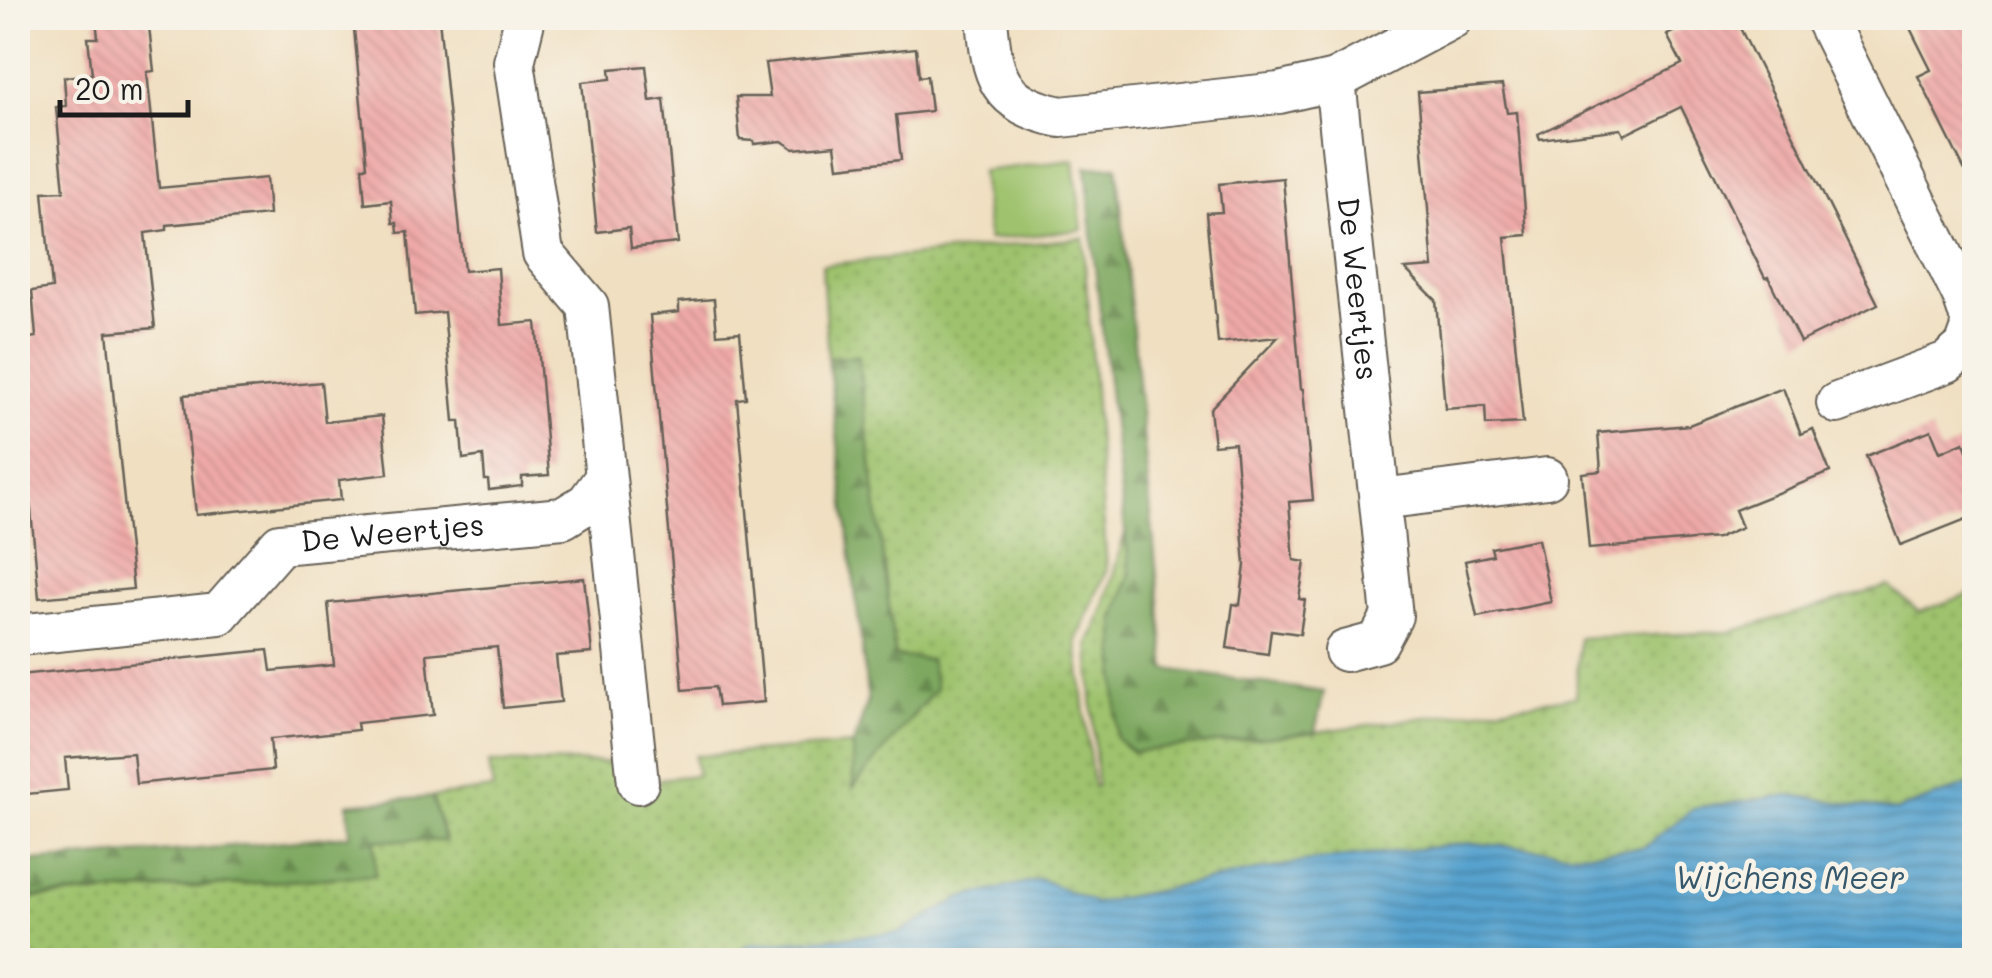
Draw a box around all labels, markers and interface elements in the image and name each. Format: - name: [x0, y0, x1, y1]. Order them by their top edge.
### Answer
- scale bar: [60, 55, 188, 117]
- text: 20 m: [75, 68, 144, 108]
- street label: De Weertjes: [1330, 195, 1389, 382]
- street label: De Weertjes: [299, 503, 486, 560]
- water label: Wijchens Meer: [1675, 855, 1905, 897]

